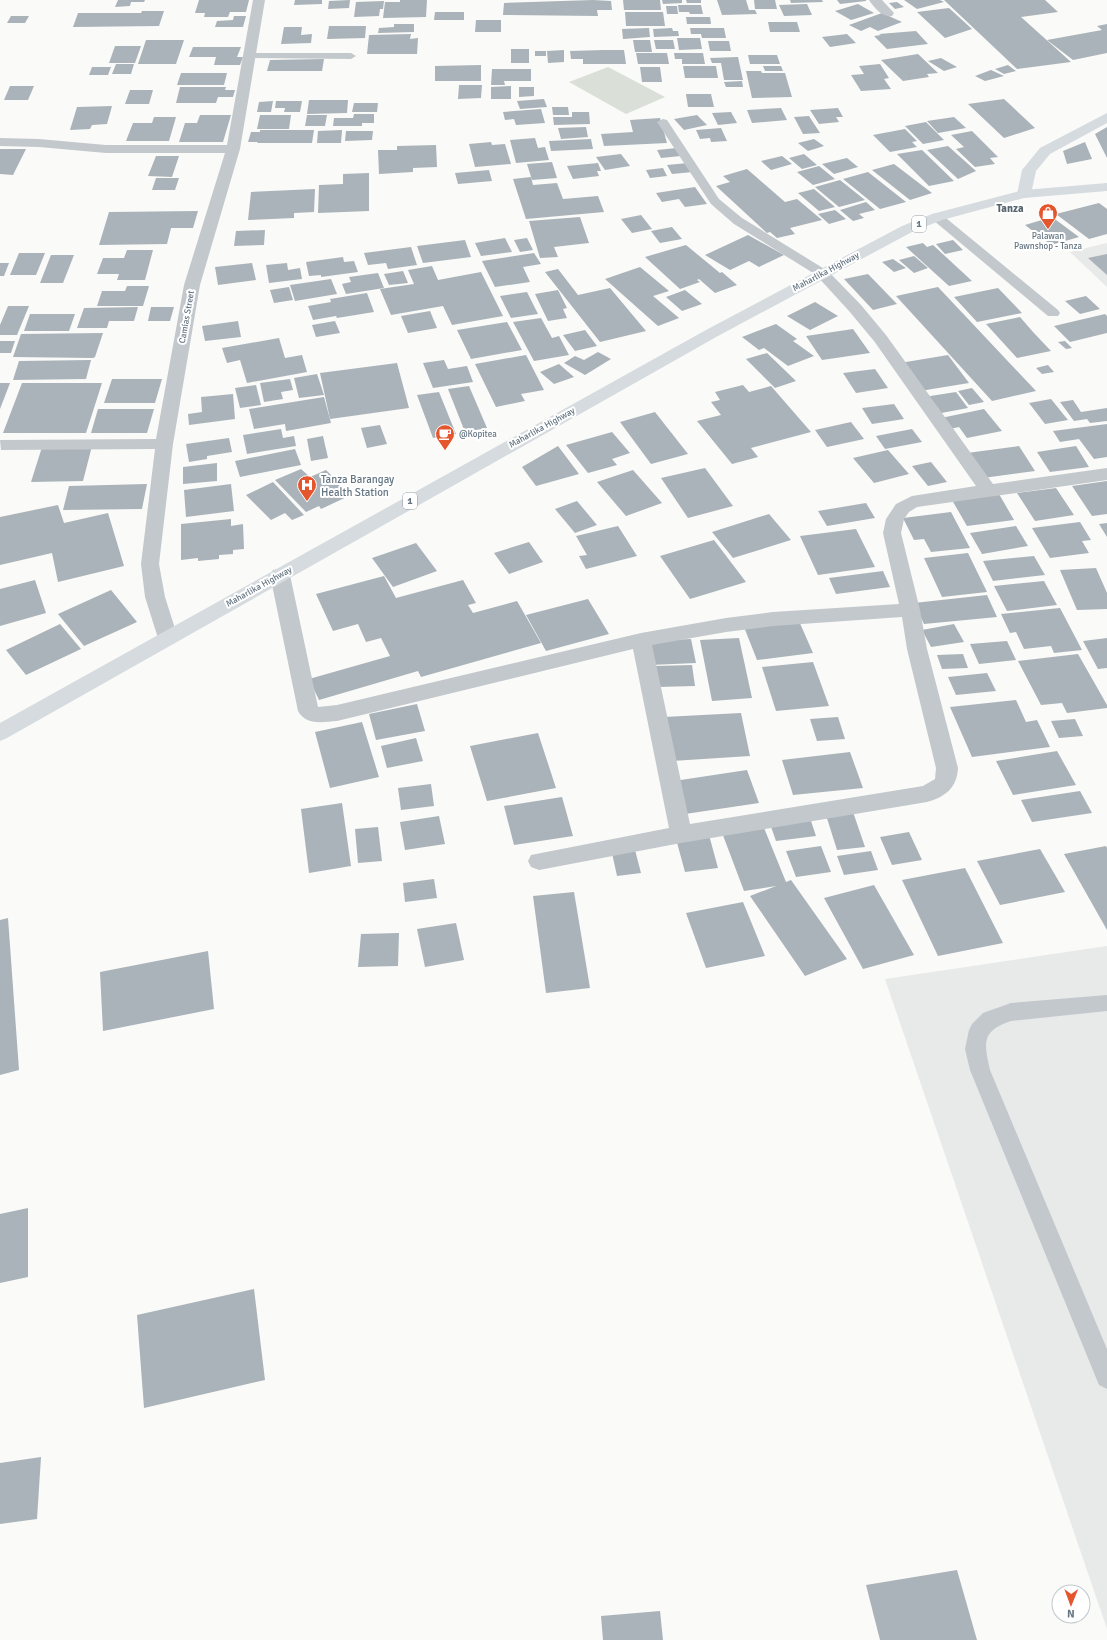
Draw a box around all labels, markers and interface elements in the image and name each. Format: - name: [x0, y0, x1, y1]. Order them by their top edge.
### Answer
- district label: Tanza: [996, 202, 1024, 215]
- shop icon: Palawan Pawnshop - Tanza: [1037, 202, 1059, 230]
- road number: 1: [912, 216, 926, 232]
- place label: Palawan Pawnshop - Tanza: [1014, 231, 1082, 252]
- street label: Maharlika Highway: [791, 249, 862, 294]
- street label: Camias Street: [177, 290, 197, 344]
- street label: Maharlika Highway: [507, 405, 578, 451]
- cafe icon: @Kopitea: [434, 423, 456, 451]
- place label: @Kopitea: [459, 429, 497, 440]
- place label: Tanza Barangay Health Station: [321, 473, 395, 499]
- hospital icon: Tanza Barangay Health Station: [296, 474, 318, 502]
- road number: 1: [403, 493, 417, 509]
- street label: Maharlika Highway: [224, 564, 295, 610]
- north arrow: [1051, 1584, 1091, 1624]
- text: N: [1067, 1607, 1075, 1620]

